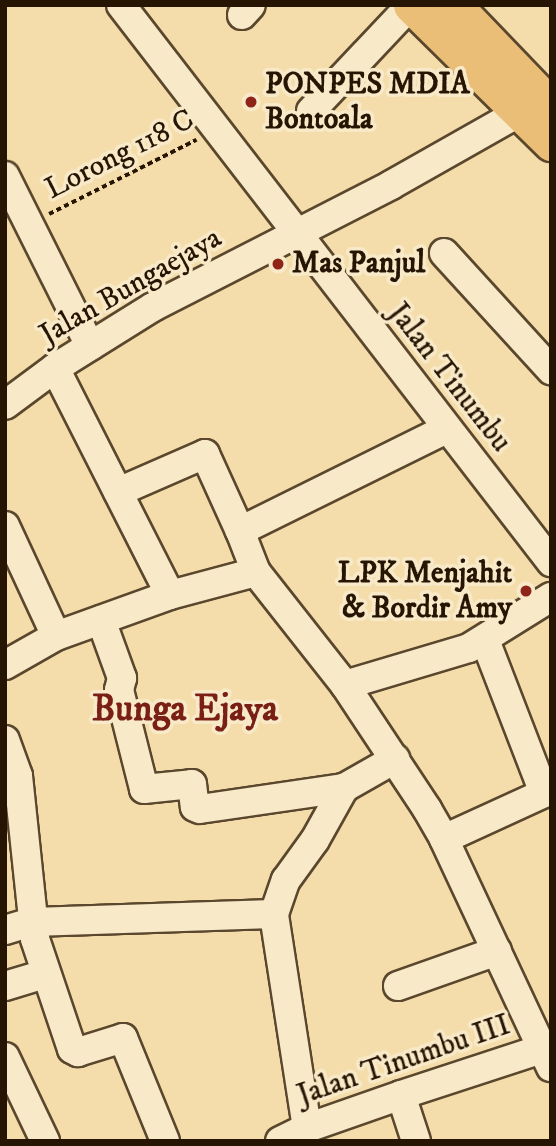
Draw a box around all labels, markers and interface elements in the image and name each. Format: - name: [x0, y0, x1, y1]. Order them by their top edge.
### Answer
- place label: PONPES MDIA Bontoala: [265, 67, 470, 138]
- marker: PONPES MDIA Bontoala: [243, 94, 259, 110]
- street label: Lorong 118 C: [40, 102, 200, 208]
- street label: Jalan Bungaejaya: [34, 220, 228, 354]
- place label: Mas Panjul: [292, 246, 425, 282]
- marker: Mas Panjul: [270, 256, 286, 272]
- street label: Jalan Tinumbu: [380, 296, 518, 460]
- place label: LPK Menjahit & Bordir Amy: [338, 556, 512, 626]
- marker: LPK Menjahit & Bordir Amy: [518, 583, 534, 599]
- district label: Bunga Ejaya: [92, 688, 278, 732]
- street label: Jalan Tinumbu III: [293, 1008, 515, 1114]

